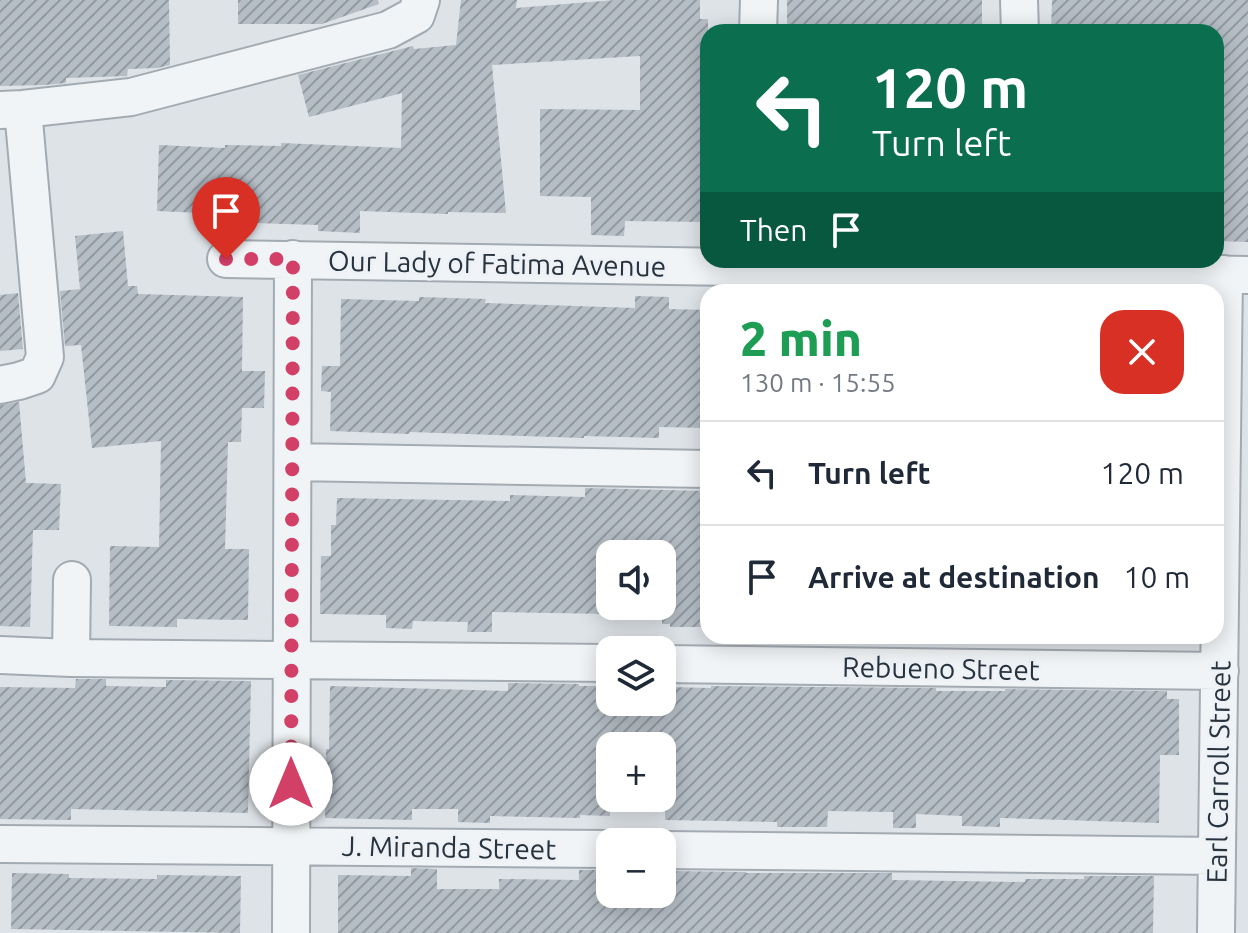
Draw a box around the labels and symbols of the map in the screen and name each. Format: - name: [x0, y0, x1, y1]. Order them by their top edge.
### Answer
- pin: [192, 177, 260, 259]
- street label: Our Lady of Fatima Avenue: [328, 245, 666, 281]
- street label: Rebueno Street: [842, 651, 1040, 685]
- street label: Earl Carroll Street: [1201, 660, 1235, 884]
- position arrow: [249, 742, 333, 826]
- street label: J. Miranda Street: [341, 830, 557, 864]

